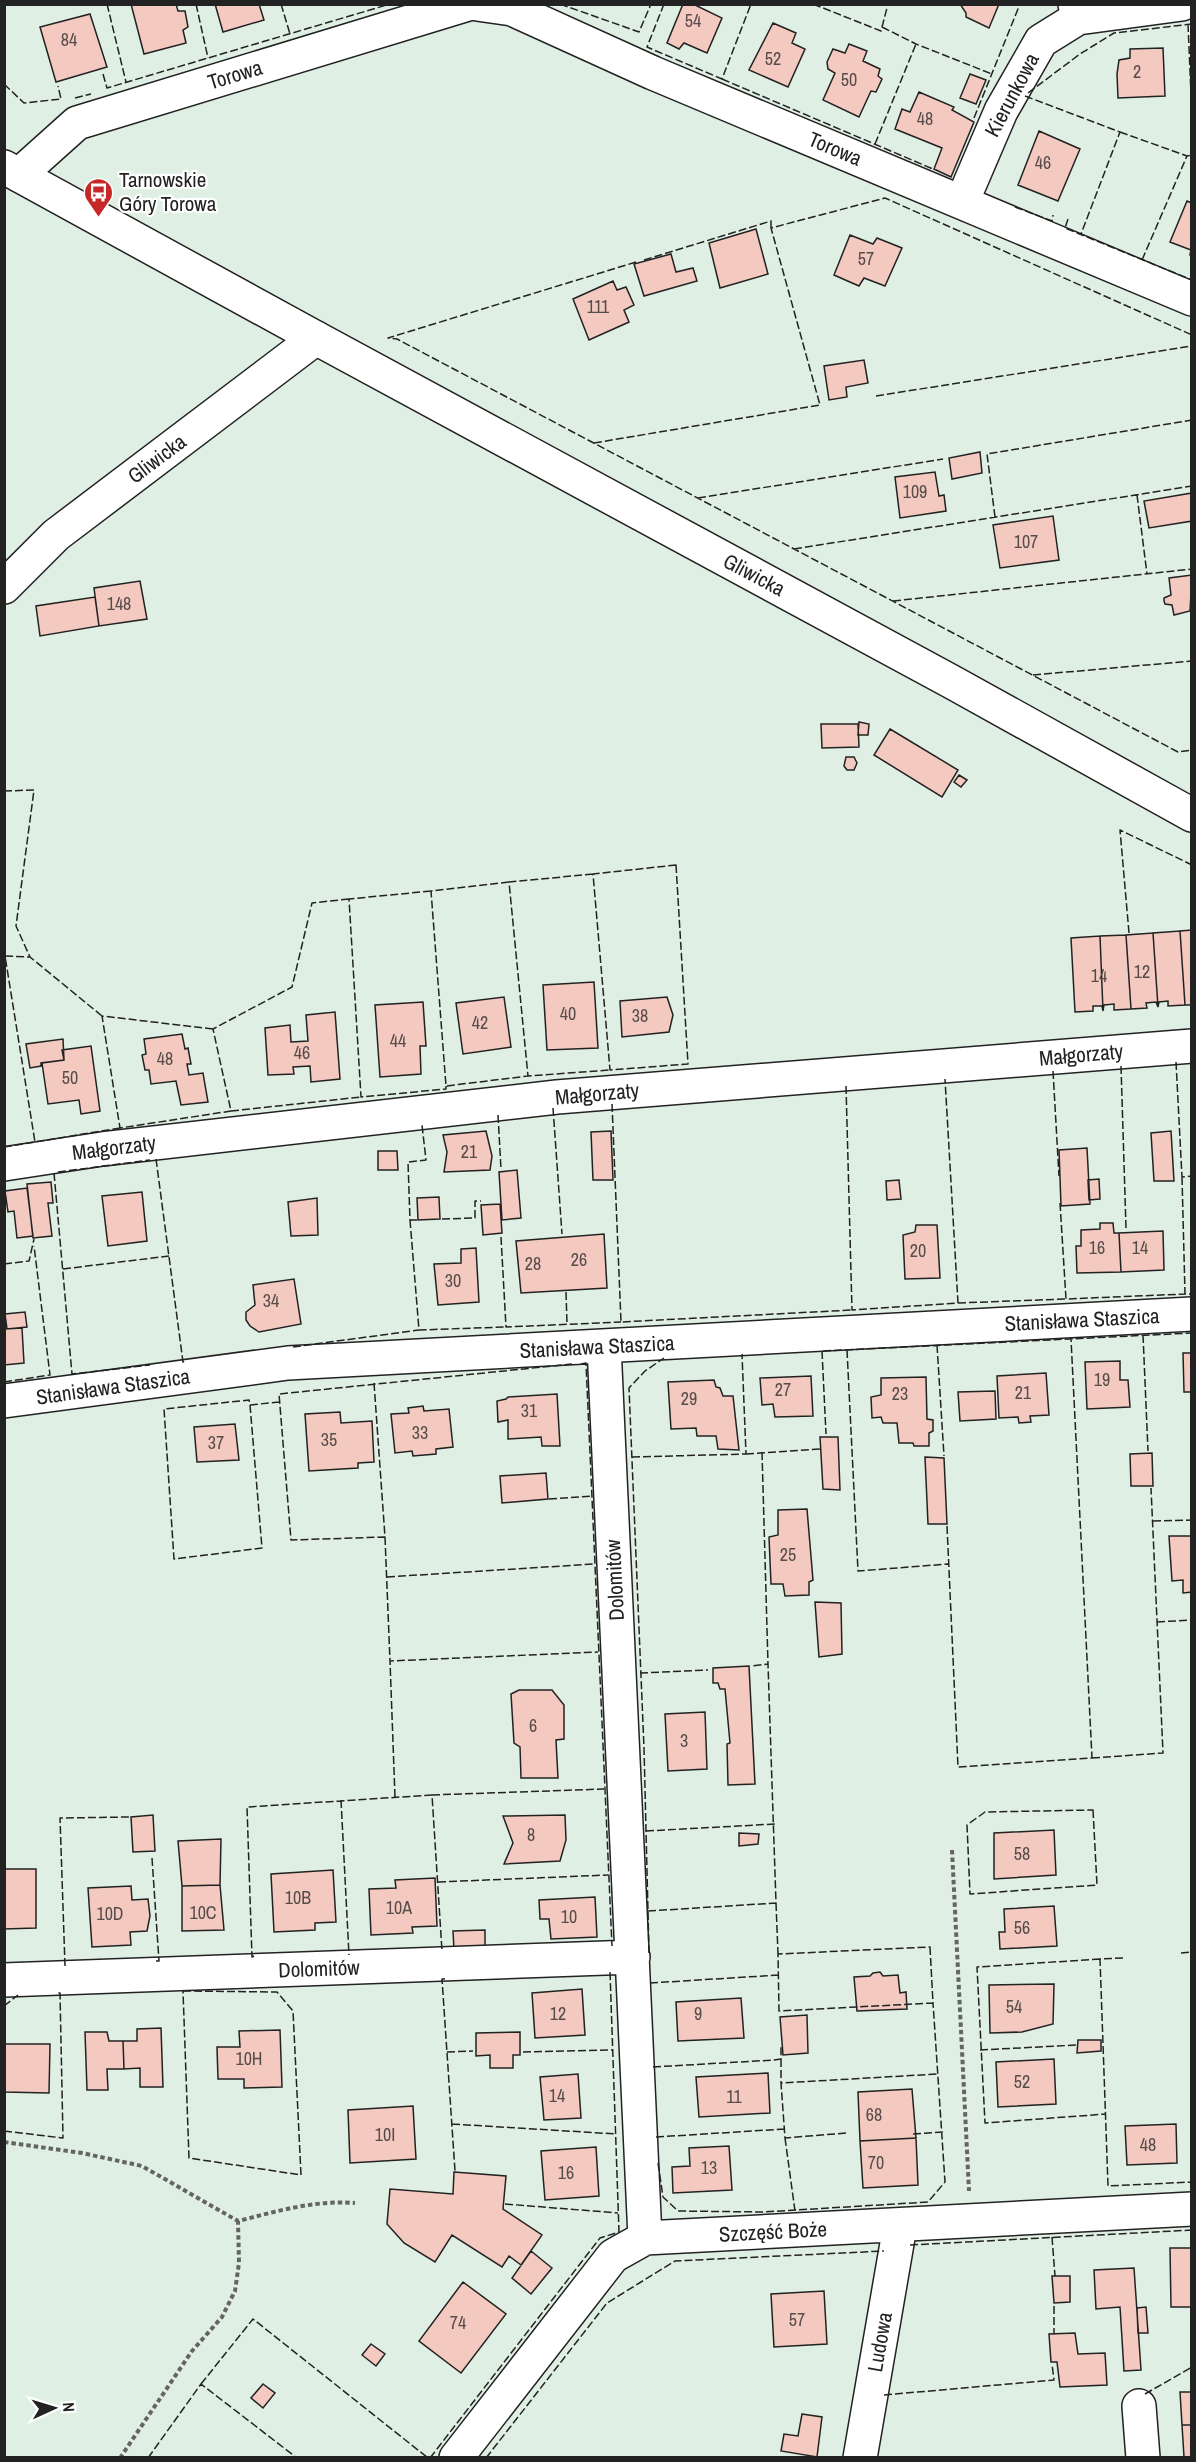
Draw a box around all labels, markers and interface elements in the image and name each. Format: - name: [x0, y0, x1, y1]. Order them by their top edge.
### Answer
- house number: 54: [685, 8, 701, 33]
- house number: 84: [61, 27, 77, 52]
- house number: 52: [765, 46, 781, 71]
- street label: Kierunkowa: [977, 47, 1046, 142]
- street label: Torowa: [204, 52, 266, 97]
- house number: 2: [1133, 59, 1141, 84]
- house number: 50: [841, 67, 857, 92]
- house number: 48: [917, 106, 933, 131]
- street label: Torowa: [804, 124, 867, 173]
- house number: 46: [1035, 150, 1051, 175]
- place label: Tarnowskie Góry Torowa: [119, 165, 217, 218]
- bus stop icon: Tarnowskie Góry Torowa: [82, 176, 114, 218]
- house number: 57: [858, 246, 874, 271]
- house number: 111: [587, 294, 610, 319]
- street label: Gliwicka: [122, 427, 192, 490]
- house number: 109: [903, 479, 927, 504]
- house number: 107: [1014, 529, 1038, 554]
- street label: Gliwicka: [718, 546, 791, 603]
- house number: 148: [107, 591, 131, 616]
- house number: 12: [1134, 959, 1150, 984]
- house number: 14: [1091, 963, 1107, 988]
- house number: 40: [560, 1001, 576, 1026]
- house number: 38: [632, 1003, 648, 1028]
- house number: 42: [472, 1010, 488, 1035]
- house number: 44: [390, 1028, 406, 1053]
- street label: Małgorzaty: [1038, 1036, 1125, 1073]
- house number: 46: [294, 1040, 310, 1065]
- house number: 48: [157, 1046, 173, 1071]
- house number: 50: [62, 1065, 78, 1090]
- street label: Małgorzaty: [554, 1075, 641, 1112]
- street label: Małgorzaty: [70, 1128, 158, 1167]
- house number: 21: [461, 1139, 478, 1164]
- house number: 16: [1089, 1235, 1105, 1260]
- house number: 14: [1132, 1235, 1148, 1260]
- house number: 20: [910, 1238, 926, 1263]
- house number: 26: [571, 1247, 587, 1272]
- house number: 28: [525, 1251, 541, 1276]
- house number: 30: [445, 1268, 461, 1293]
- house number: 34: [263, 1288, 279, 1313]
- street label: Stanisława Staszica: [1004, 1301, 1161, 1338]
- street label: Stanisława Staszica: [519, 1328, 676, 1365]
- street label: Stanisława Staszica: [34, 1361, 192, 1412]
- house number: 19: [1094, 1367, 1110, 1392]
- house number: 27: [775, 1377, 791, 1402]
- house number: 21: [1015, 1380, 1032, 1405]
- house number: 23: [892, 1381, 908, 1406]
- house number: 29: [681, 1386, 697, 1411]
- house number: 31: [521, 1398, 538, 1423]
- house number: 33: [412, 1420, 428, 1445]
- house number: 35: [321, 1427, 337, 1452]
- house number: 37: [208, 1430, 224, 1455]
- street label: Dolomitów: [598, 1538, 631, 1621]
- house number: 25: [780, 1542, 796, 1567]
- house number: 6: [529, 1713, 537, 1738]
- house number: 3: [680, 1728, 688, 1753]
- house number: 8: [527, 1822, 535, 1847]
- house number: 58: [1014, 1841, 1030, 1866]
- house number: 10B: [285, 1885, 311, 1910]
- house number: 10A: [386, 1895, 412, 1920]
- house number: 10C: [189, 1900, 217, 1925]
- house number: 10D: [96, 1901, 124, 1926]
- house number: 10: [561, 1904, 577, 1929]
- house number: 56: [1014, 1915, 1030, 1940]
- street label: Dolomitów: [278, 1953, 361, 1984]
- house number: 54: [1006, 1994, 1022, 2019]
- house number: 12: [550, 2001, 566, 2026]
- house number: 9: [694, 2001, 702, 2026]
- house number: 10H: [235, 2046, 263, 2071]
- house number: 52: [1014, 2069, 1030, 2094]
- house number: 14: [549, 2083, 565, 2108]
- house number: 11: [726, 2084, 742, 2109]
- house number: 68: [866, 2102, 882, 2127]
- house number: 10I: [375, 2122, 395, 2147]
- house number: 48: [1140, 2132, 1156, 2157]
- house number: 70: [868, 2150, 884, 2175]
- house number: 13: [701, 2155, 717, 2180]
- house number: 16: [558, 2160, 574, 2185]
- street label: Szczęść Boże: [718, 2214, 828, 2249]
- house number: 57: [789, 2307, 805, 2332]
- street label: Ludowa: [860, 2309, 899, 2374]
- house number: 74: [450, 2310, 466, 2335]
- north arrow: [24, 2378, 84, 2438]
- text: N: [58, 2401, 80, 2412]

